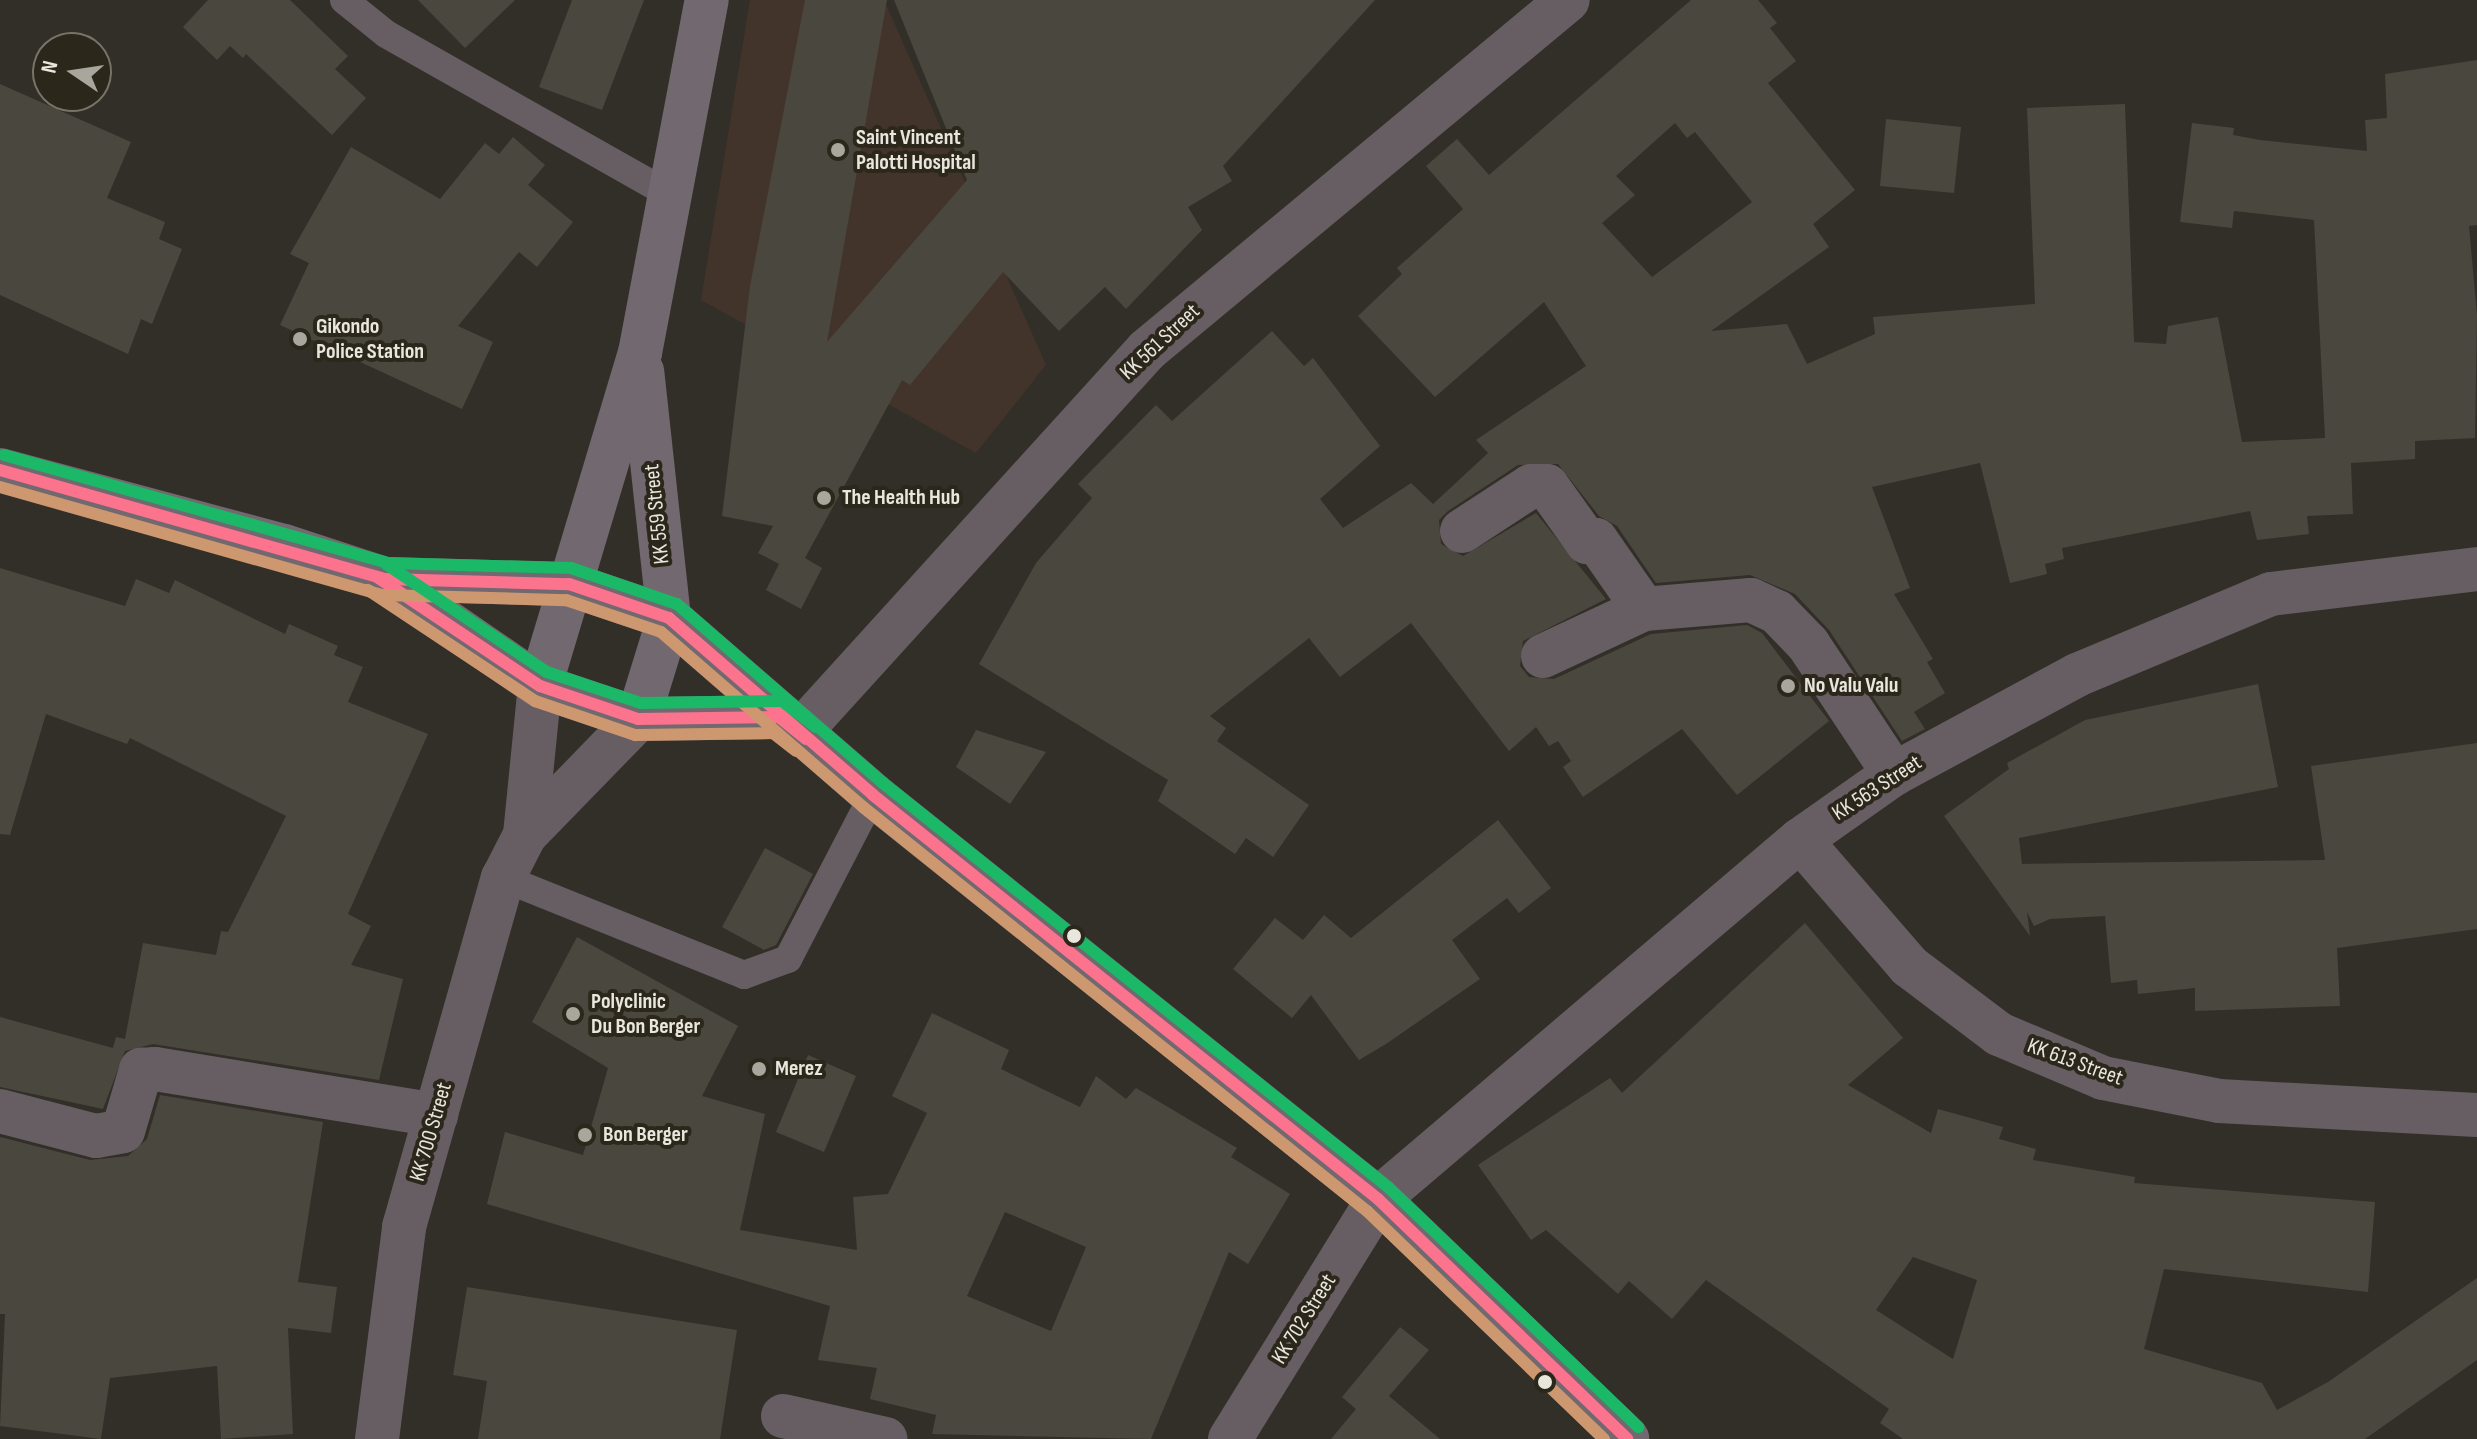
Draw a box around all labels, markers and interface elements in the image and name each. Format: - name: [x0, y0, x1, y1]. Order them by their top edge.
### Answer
- north arrow: [32, 32, 112, 112]
- text: N: [36, 58, 65, 76]
- place label: Saint Vincent Palotti Hospital: [856, 124, 976, 176]
- marker: Saint Vincent Palotti Hospital: [827, 139, 849, 161]
- street label: KK 561 Street: [1115, 298, 1205, 386]
- place label: Gikondo Police Station: [316, 313, 424, 364]
- marker: Gikondo Police Station: [291, 330, 309, 348]
- street label: KK 559 Street: [639, 463, 675, 565]
- place label: The Health Hub: [842, 485, 960, 511]
- marker: The Health Hub: [813, 487, 835, 509]
- place label: No Valu Valu: [1804, 673, 1898, 699]
- marker: No Valu Valu: [1779, 677, 1797, 695]
- street label: KK 563 Street: [1827, 749, 1927, 827]
- unlabelled marker: [1066, 928, 1082, 944]
- place label: Polyclinic Du Bon Berger: [591, 988, 700, 1040]
- marker: Polyclinic Du Bon Berger: [562, 1003, 584, 1025]
- street label: KK 613 Street: [2024, 1033, 2126, 1091]
- place label: Merez: [775, 1056, 823, 1082]
- marker: Merez: [750, 1060, 768, 1078]
- street label: KK 700 Street: [404, 1080, 458, 1184]
- place label: Bon Berger: [603, 1122, 688, 1148]
- marker: Bon Berger: [574, 1124, 596, 1146]
- street label: KK 702 Street: [1266, 1269, 1342, 1369]
- unlabelled marker: [1537, 1374, 1553, 1390]

